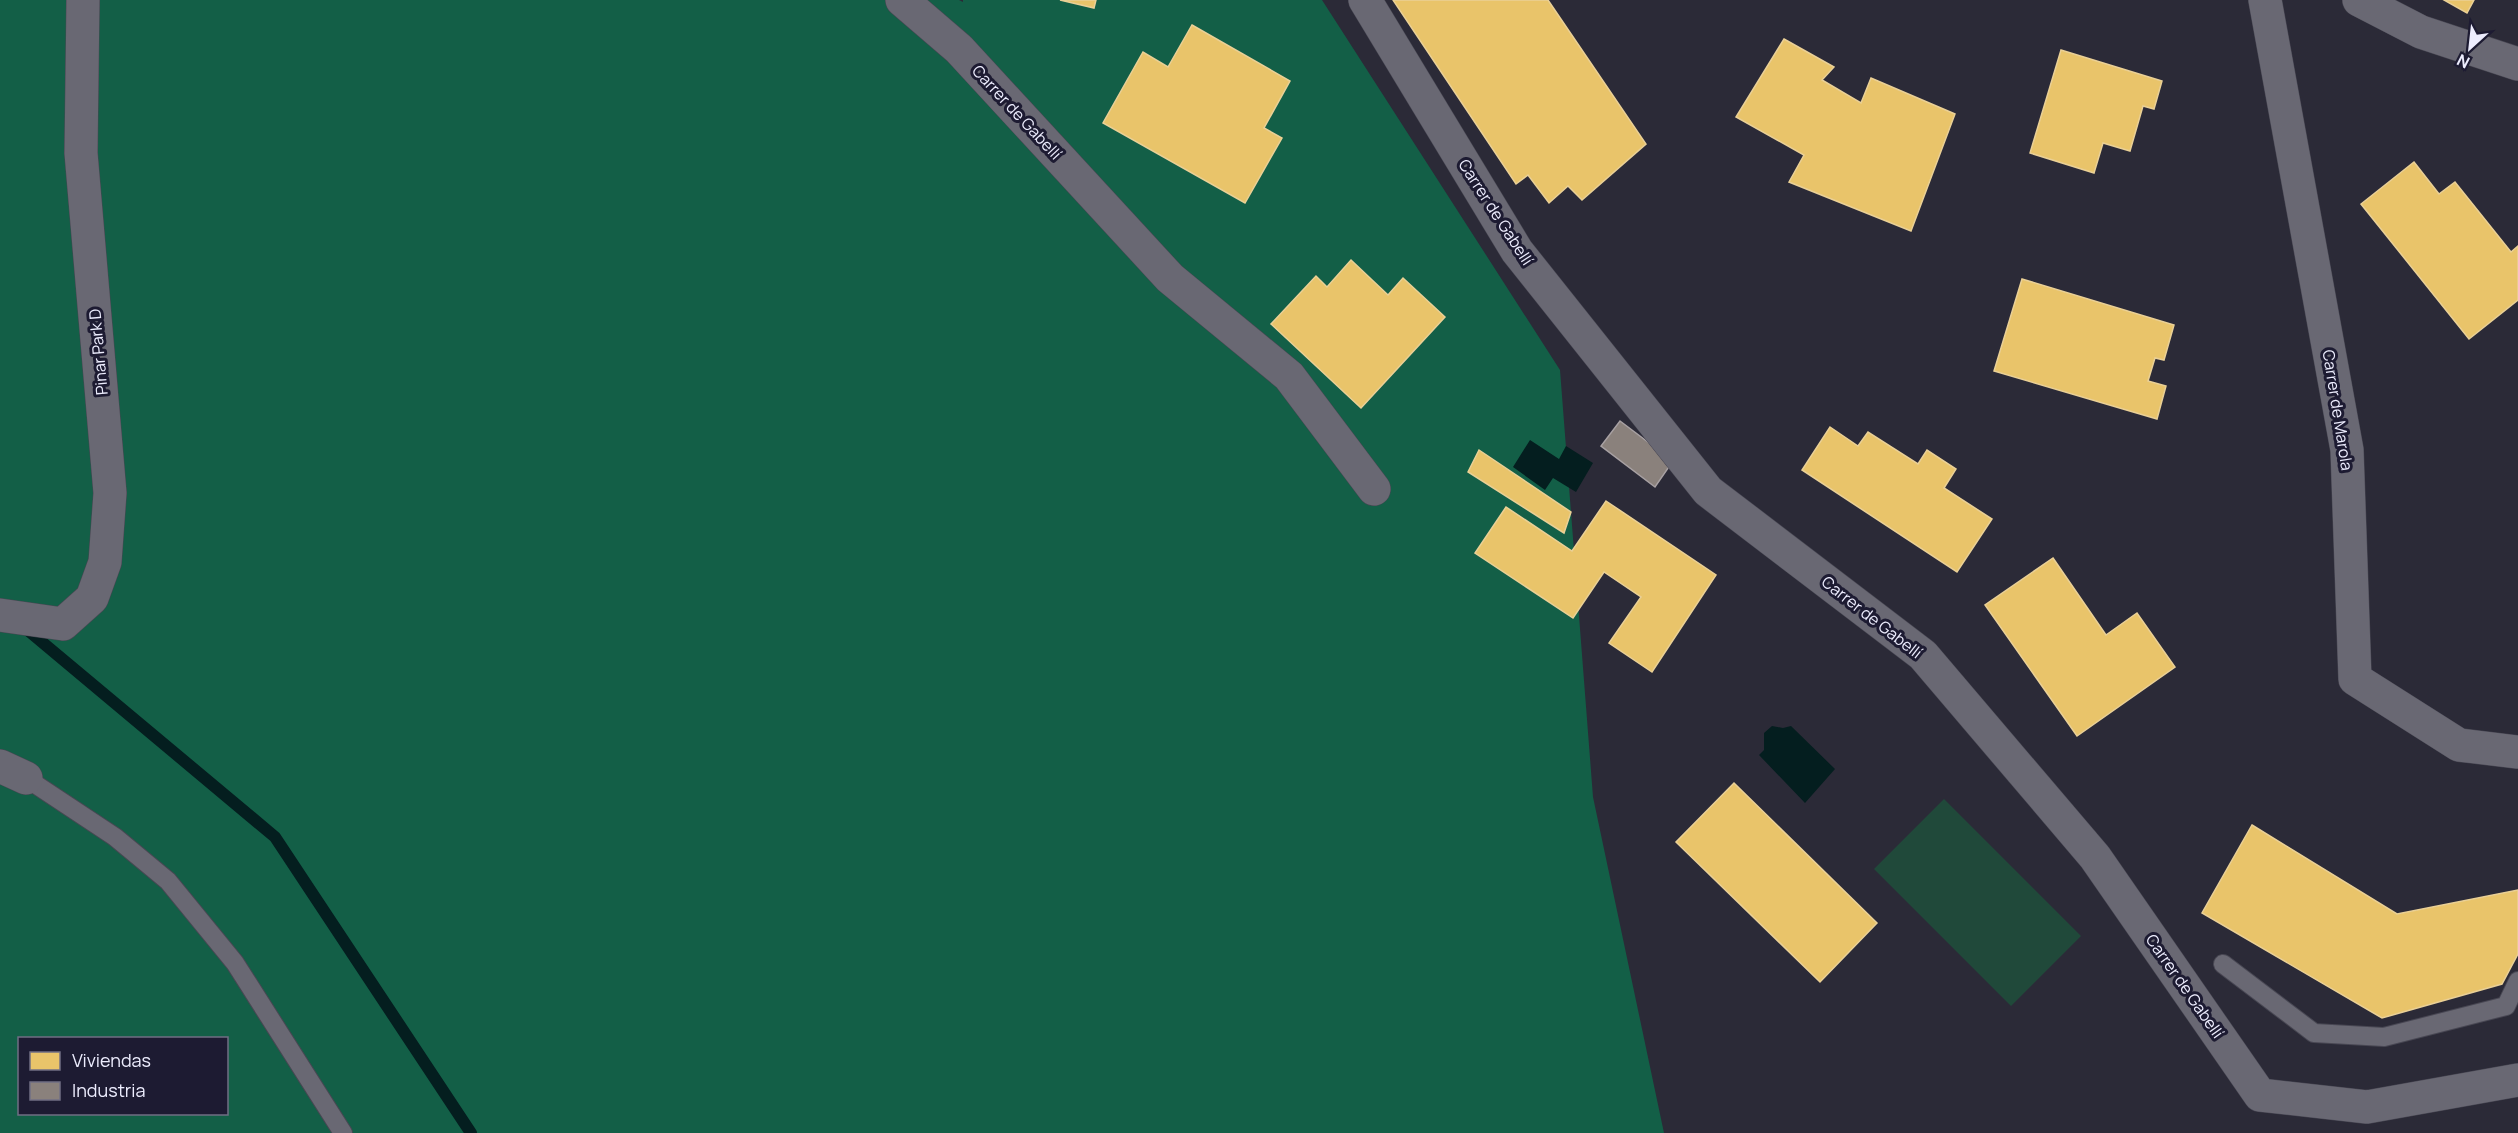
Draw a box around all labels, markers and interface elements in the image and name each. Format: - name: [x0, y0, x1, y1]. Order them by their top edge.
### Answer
- north arrow: [2440, 18, 2500, 78]
- text: N: [2453, 49, 2473, 74]
- street label: Carrer de Gabellí: [967, 60, 1067, 164]
- street label: Carrer de Gabellí: [1453, 155, 1539, 269]
- street label: Pinar Park D: [83, 308, 113, 396]
- street label: Carrer de Marola: [2318, 348, 2358, 472]
- street label: Carrer de Gabellí: [1817, 571, 1927, 663]
- street label: Carrer de Gabellí: [2141, 930, 2229, 1043]
- legend: [18, 1037, 228, 1115]
- text: Viviendas: [72, 1048, 151, 1072]
- text: Industria: [72, 1078, 146, 1102]

